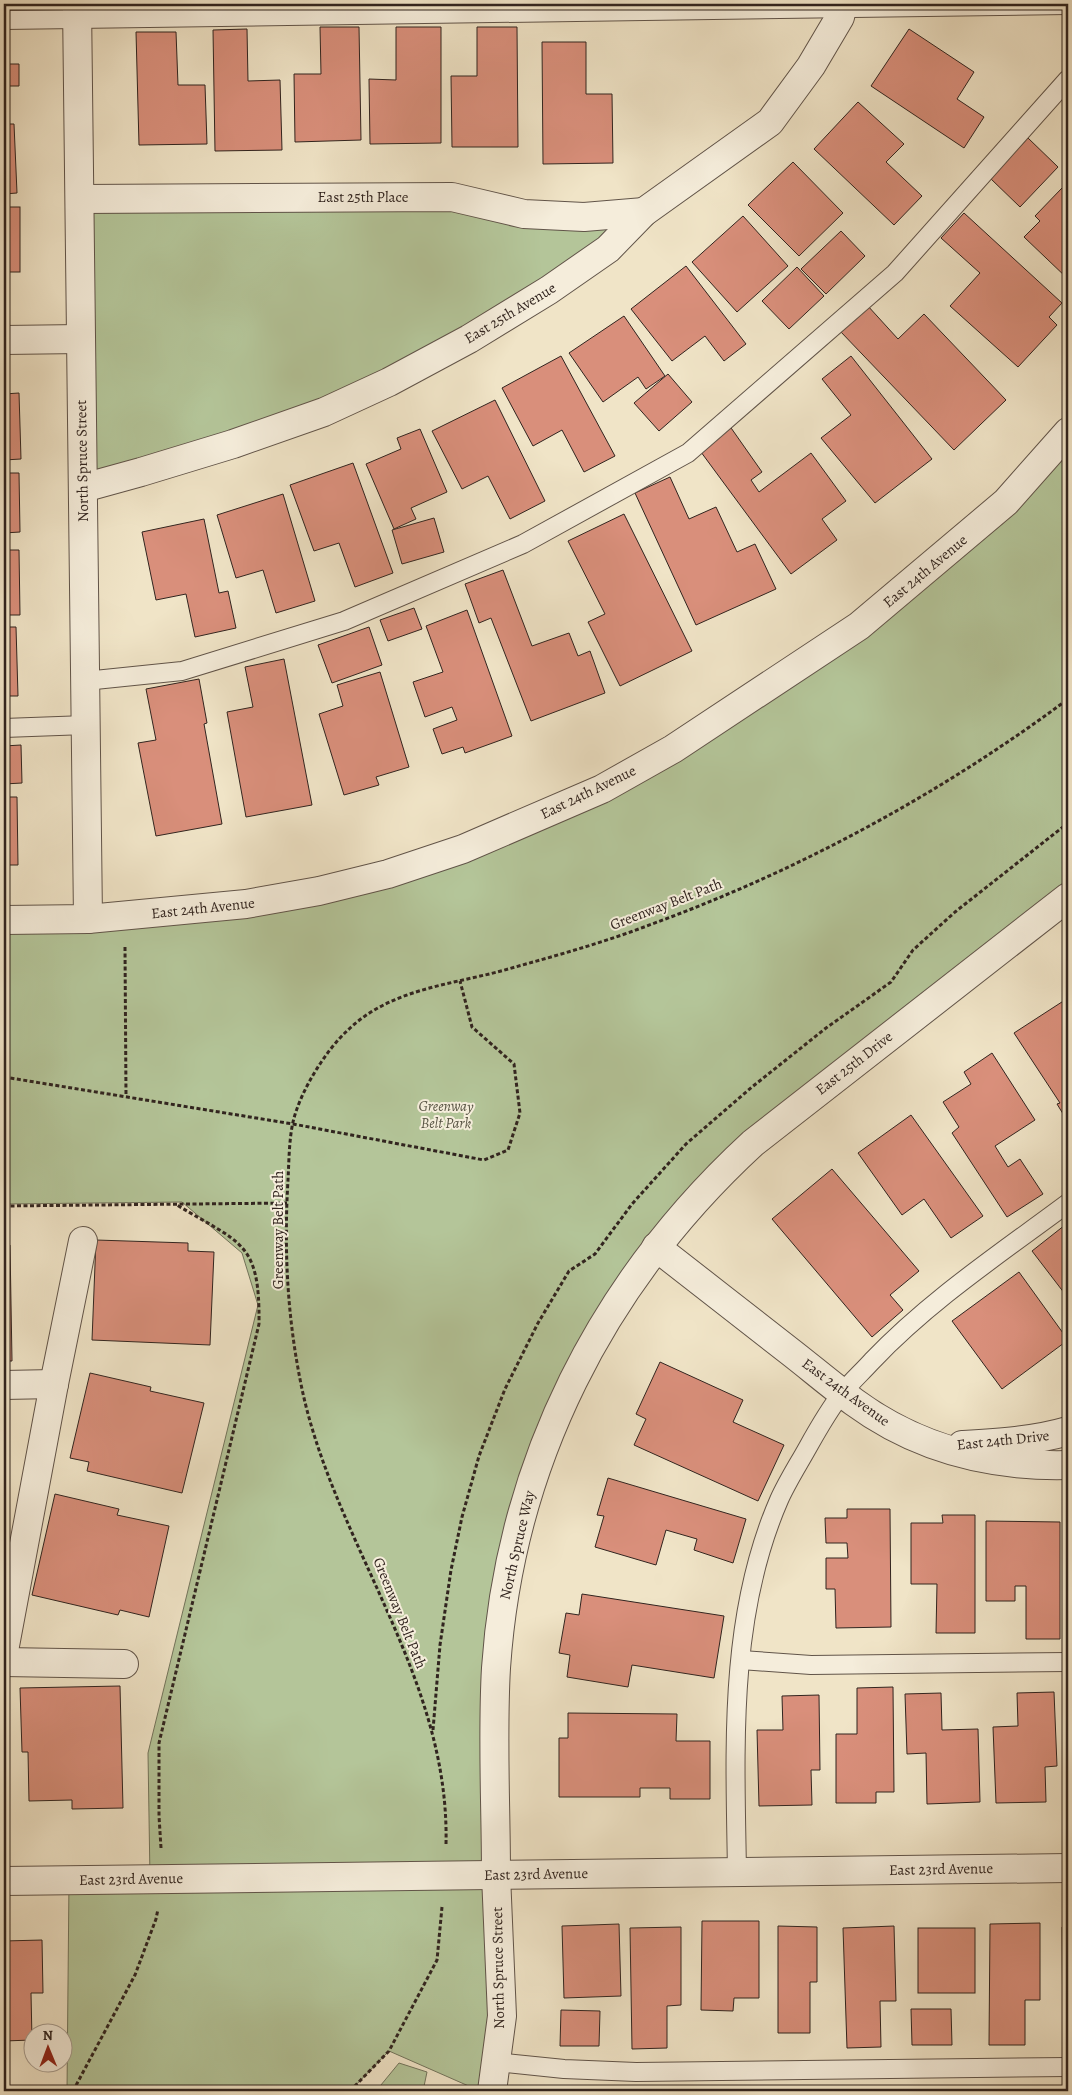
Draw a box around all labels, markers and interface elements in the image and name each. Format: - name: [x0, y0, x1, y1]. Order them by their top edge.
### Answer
- street label: East 25th Place: [318, 187, 409, 207]
- street label: East 25th Avenue: [460, 278, 560, 348]
- street label: North Spruce Street: [71, 400, 93, 522]
- street label: East 24th Avenue: [879, 530, 971, 612]
- street label: East 24th Avenue: [537, 760, 639, 824]
- street label: Greenway Belt Path: [607, 873, 725, 935]
- street label: East 24th Avenue: [150, 893, 256, 923]
- street label: East 25th Drive: [811, 1026, 897, 1099]
- park label: Greenway Belt Park: [418, 1096, 474, 1133]
- street label: Greenway Belt Path: [268, 1171, 288, 1289]
- street label: East 24th Avenue: [798, 1353, 894, 1431]
- street label: East 24th Drive: [956, 1425, 1051, 1455]
- street label: North Spruce Way: [495, 1488, 539, 1602]
- street label: Greenway Belt Path: [369, 1554, 431, 1672]
- street label: East 23rd Avenue: [889, 1858, 994, 1880]
- street label: East 23rd Avenue: [484, 1863, 589, 1885]
- street label: East 23rd Avenue: [79, 1868, 184, 1890]
- street label: North Spruce Street: [487, 1907, 509, 2029]
- north arrow: [22, 2022, 72, 2072]
- text: N: [43, 2026, 53, 2045]

